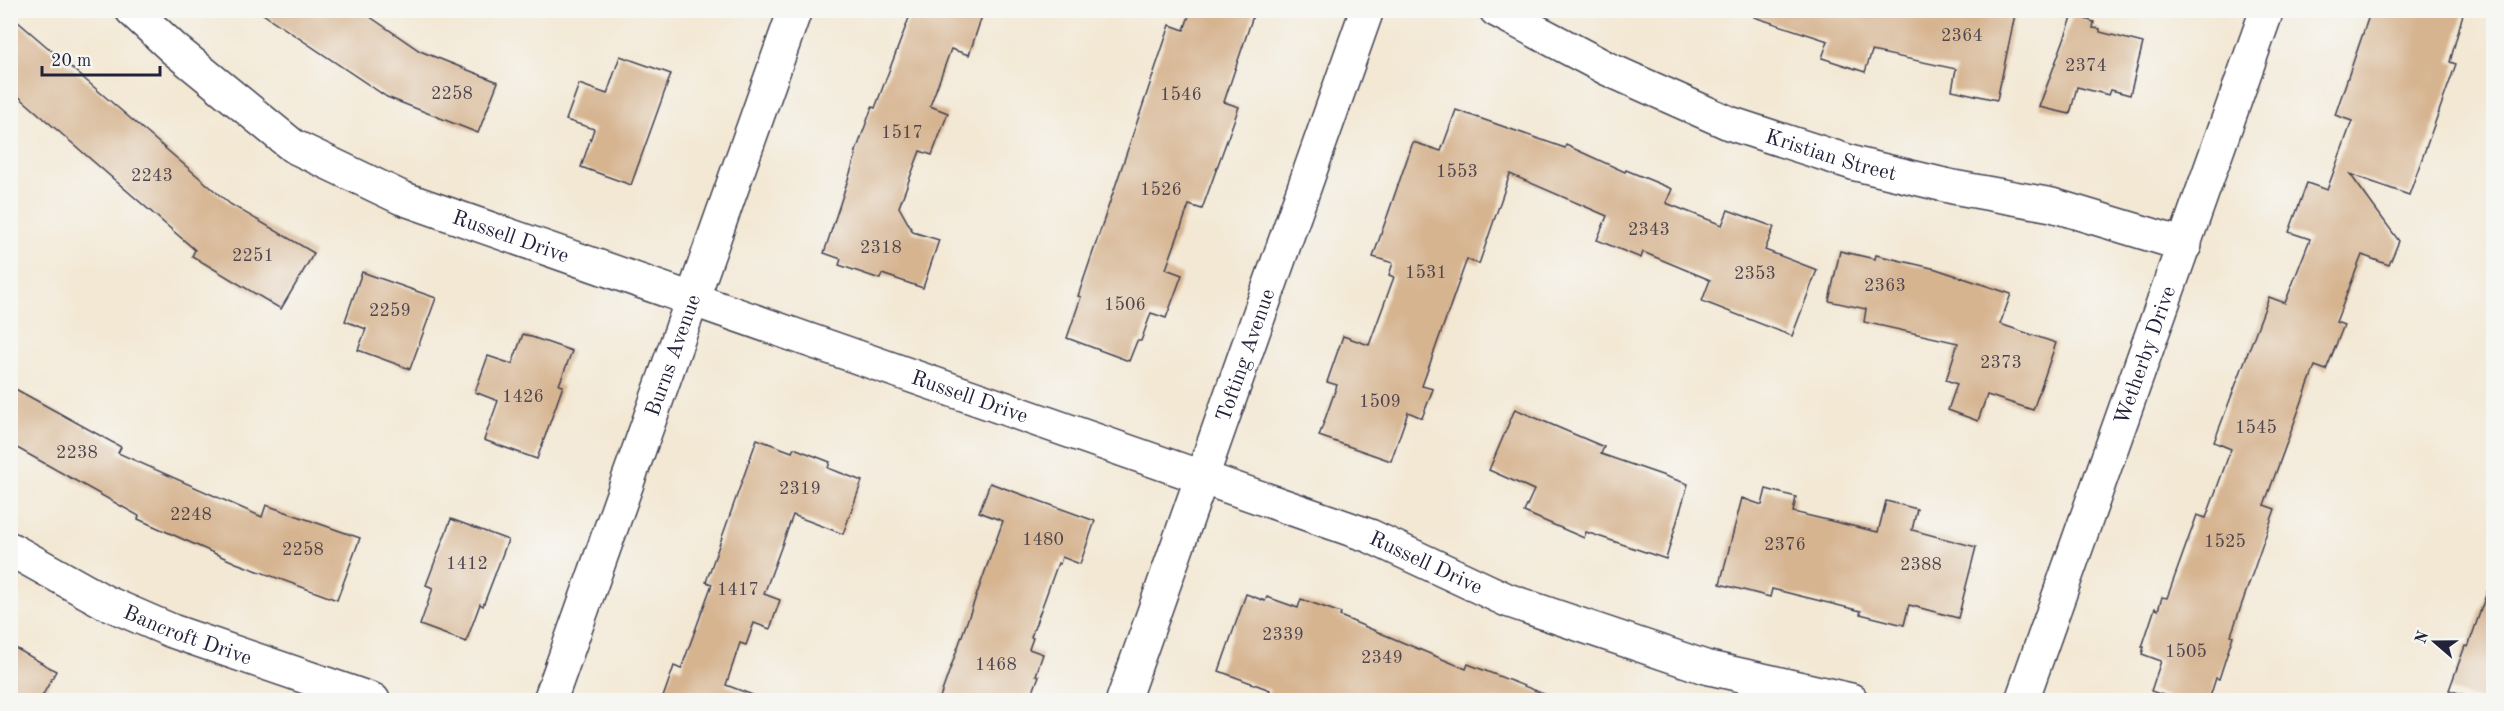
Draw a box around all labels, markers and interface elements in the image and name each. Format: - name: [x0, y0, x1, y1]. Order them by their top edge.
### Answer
- house number: 2364: [1941, 27, 1983, 45]
- scale bar: [42, 39, 160, 77]
- text: 20 m: [51, 52, 91, 70]
- house number: 2374: [2065, 57, 2107, 75]
- house number: 2258: [431, 85, 473, 103]
- house number: 1546: [1160, 86, 1202, 104]
- house number: 1517: [881, 124, 923, 142]
- street label: Kristian Street: [1762, 126, 1898, 185]
- house number: 1553: [1436, 163, 1478, 181]
- house number: 2243: [131, 167, 173, 185]
- house number: 1526: [1140, 181, 1182, 199]
- street label: Russell Drive: [449, 207, 571, 267]
- house number: 2343: [1628, 221, 1670, 239]
- house number: 2318: [860, 239, 902, 257]
- house number: 2251: [232, 247, 274, 265]
- house number: 1531: [1405, 264, 1447, 282]
- house number: 2353: [1734, 265, 1776, 283]
- house number: 2363: [1864, 277, 1906, 295]
- street label: Wetherby Drive: [2112, 284, 2180, 428]
- street label: Tofting Avenue: [1213, 286, 1280, 425]
- street label: Burns Avenue: [643, 292, 705, 419]
- house number: 1506: [1104, 296, 1146, 314]
- house number: 2259: [369, 302, 411, 320]
- house number: 2373: [1980, 354, 2022, 372]
- street label: Russell Drive: [908, 368, 1030, 428]
- house number: 1426: [502, 388, 544, 406]
- house number: 1509: [1359, 393, 1401, 411]
- house number: 1545: [2235, 419, 2277, 437]
- house number: 2238: [56, 444, 98, 462]
- house number: 2319: [779, 480, 821, 498]
- house number: 2248: [170, 506, 212, 524]
- street label: Russell Drive: [1366, 528, 1485, 599]
- house number: 1480: [1022, 531, 1064, 549]
- house number: 1525: [2204, 533, 2246, 551]
- house number: 2376: [1764, 536, 1806, 554]
- house number: 2258: [282, 541, 324, 559]
- house number: 1412: [446, 555, 488, 573]
- house number: 2388: [1900, 556, 1942, 574]
- house number: 1417: [717, 581, 759, 599]
- street label: Bancroft Drive: [120, 602, 254, 670]
- north arrow: [2405, 612, 2465, 672]
- house number: 2339: [1262, 626, 1304, 644]
- text: N: [2413, 628, 2433, 646]
- house number: 1505: [2165, 643, 2207, 661]
- house number: 2349: [1361, 649, 1403, 667]
- house number: 1468: [975, 656, 1017, 674]

